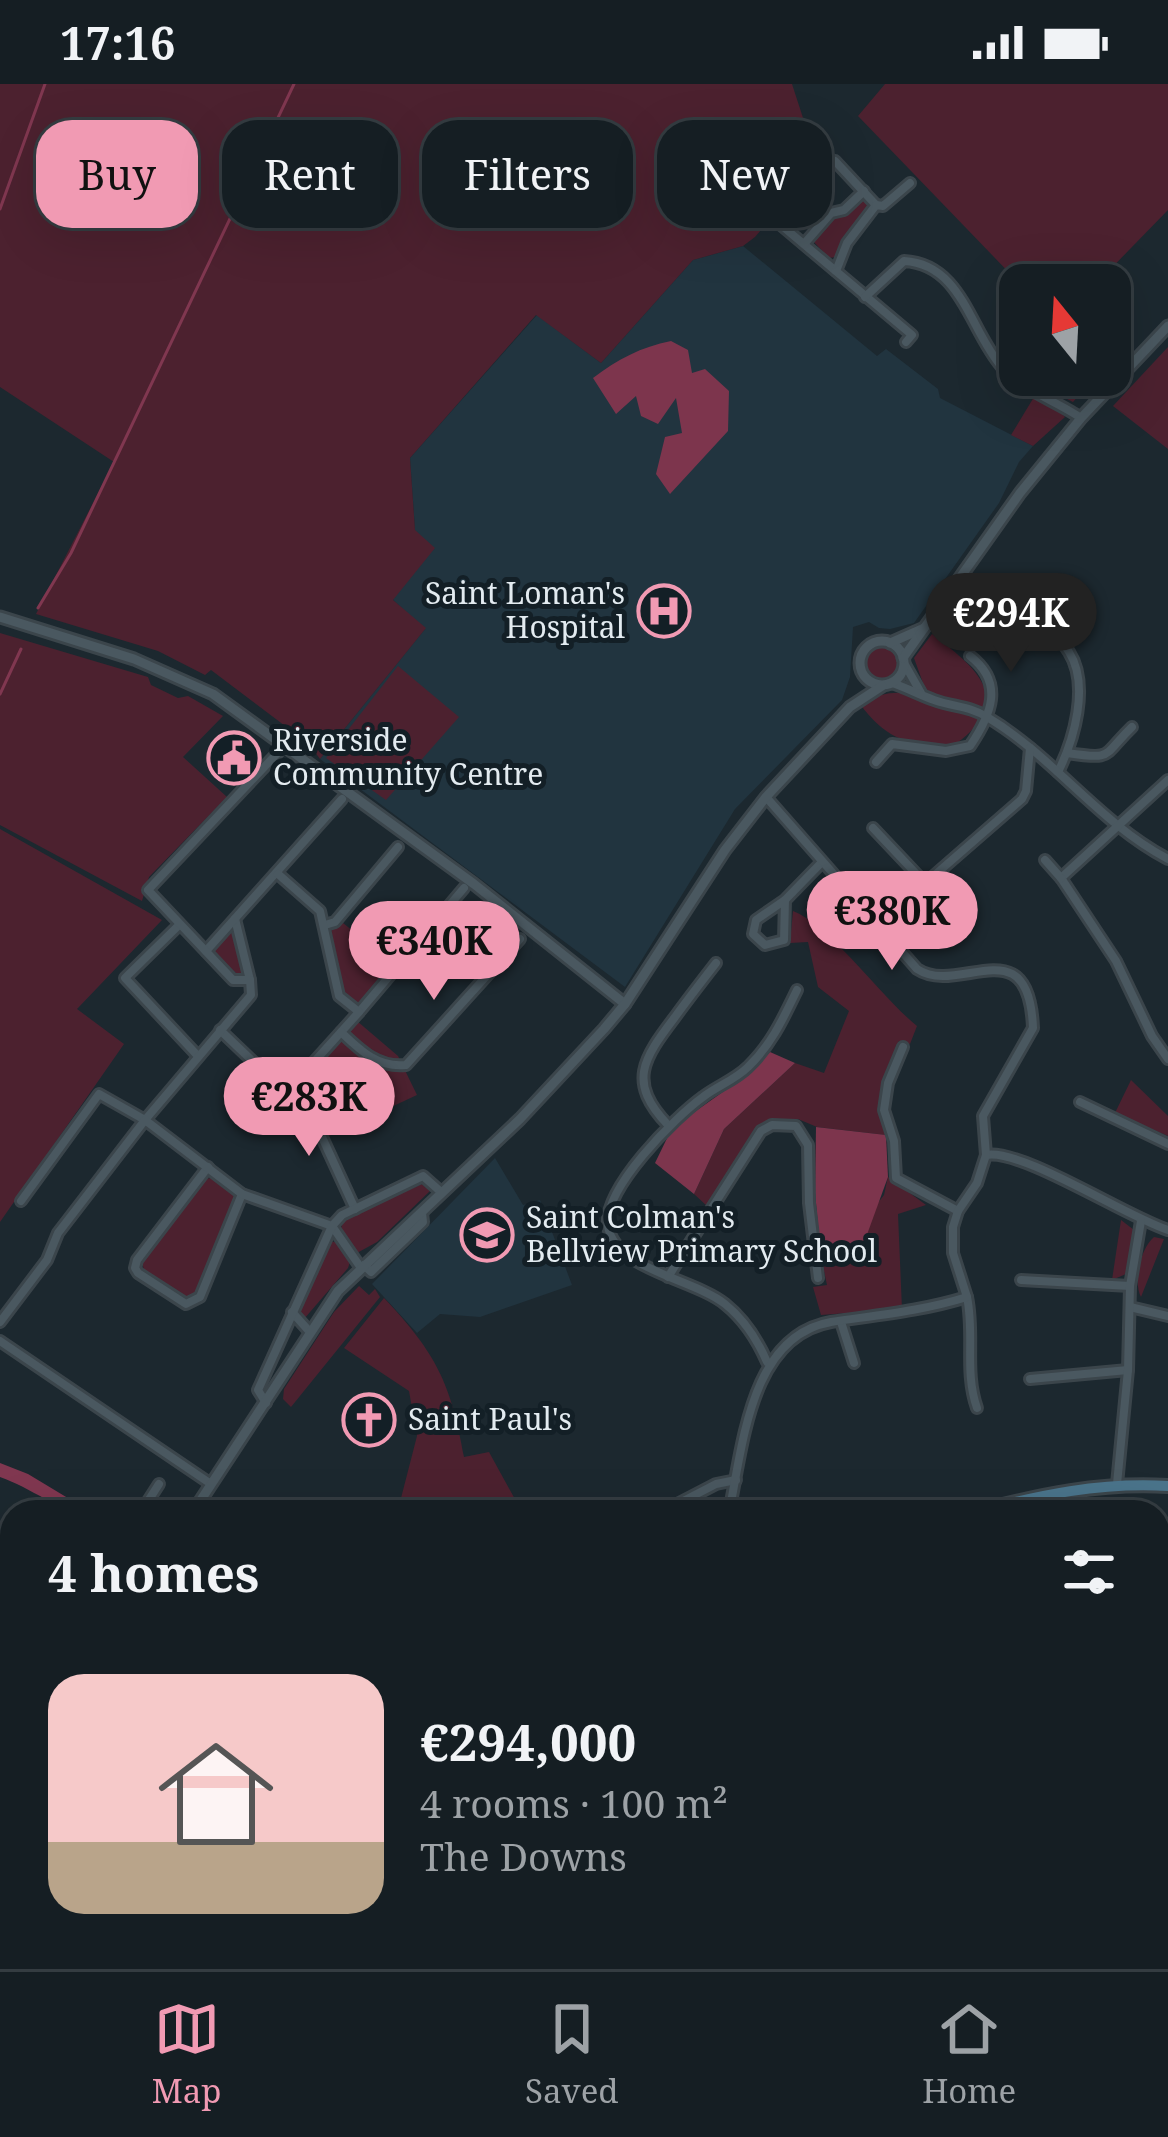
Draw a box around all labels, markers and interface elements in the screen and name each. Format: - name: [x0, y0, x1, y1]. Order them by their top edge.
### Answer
- text: 17:16: [60, 12, 175, 73]
- chip: Buy: [36, 120, 198, 228]
- chip: Rent: [222, 120, 398, 228]
- chip: Filters: [422, 120, 633, 228]
- chip: New: [657, 120, 832, 228]
- north arrow: [999, 264, 1131, 396]
- map controls: [999, 264, 1131, 396]
- place label: Saint Loman's Hospital: [425, 572, 625, 647]
- pin: €294K: [927, 573, 1095, 675]
- hospital icon: Saint Loman's Hospital: [636, 583, 692, 639]
- text: €294K: [953, 585, 1069, 638]
- place label: Riverside Community Centre: [273, 719, 543, 794]
- public building icon: Riverside Community Centre: [206, 730, 262, 786]
- pin: €380K: [808, 871, 976, 973]
- text: €380K: [834, 883, 950, 936]
- pin: €340K: [350, 901, 518, 1003]
- text: €340K: [376, 913, 492, 966]
- pin: €283K: [225, 1057, 393, 1159]
- text: €283K: [251, 1069, 367, 1122]
- place label: Saint Colman's Bellview Primary School: [526, 1196, 877, 1271]
- school or university icon: Saint Colman's Bellview Primary School: [459, 1207, 515, 1263]
- church icon: Saint Paul's: [341, 1392, 397, 1448]
- place label: Saint Paul's: [408, 1398, 572, 1439]
- text: 4 homes: [48, 1537, 259, 1607]
- icon: filters: [1056, 1539, 1122, 1605]
- text: €294,000: [420, 1706, 636, 1776]
- icon: home: [144, 1722, 288, 1866]
- text: 4 rooms · 100 m²: [420, 1776, 728, 1829]
- text: The Downs: [420, 1829, 627, 1882]
- tab: Map: [152, 1996, 222, 2113]
- tab: Saved: [525, 1996, 619, 2113]
- tab: Home: [922, 1996, 1016, 2113]

